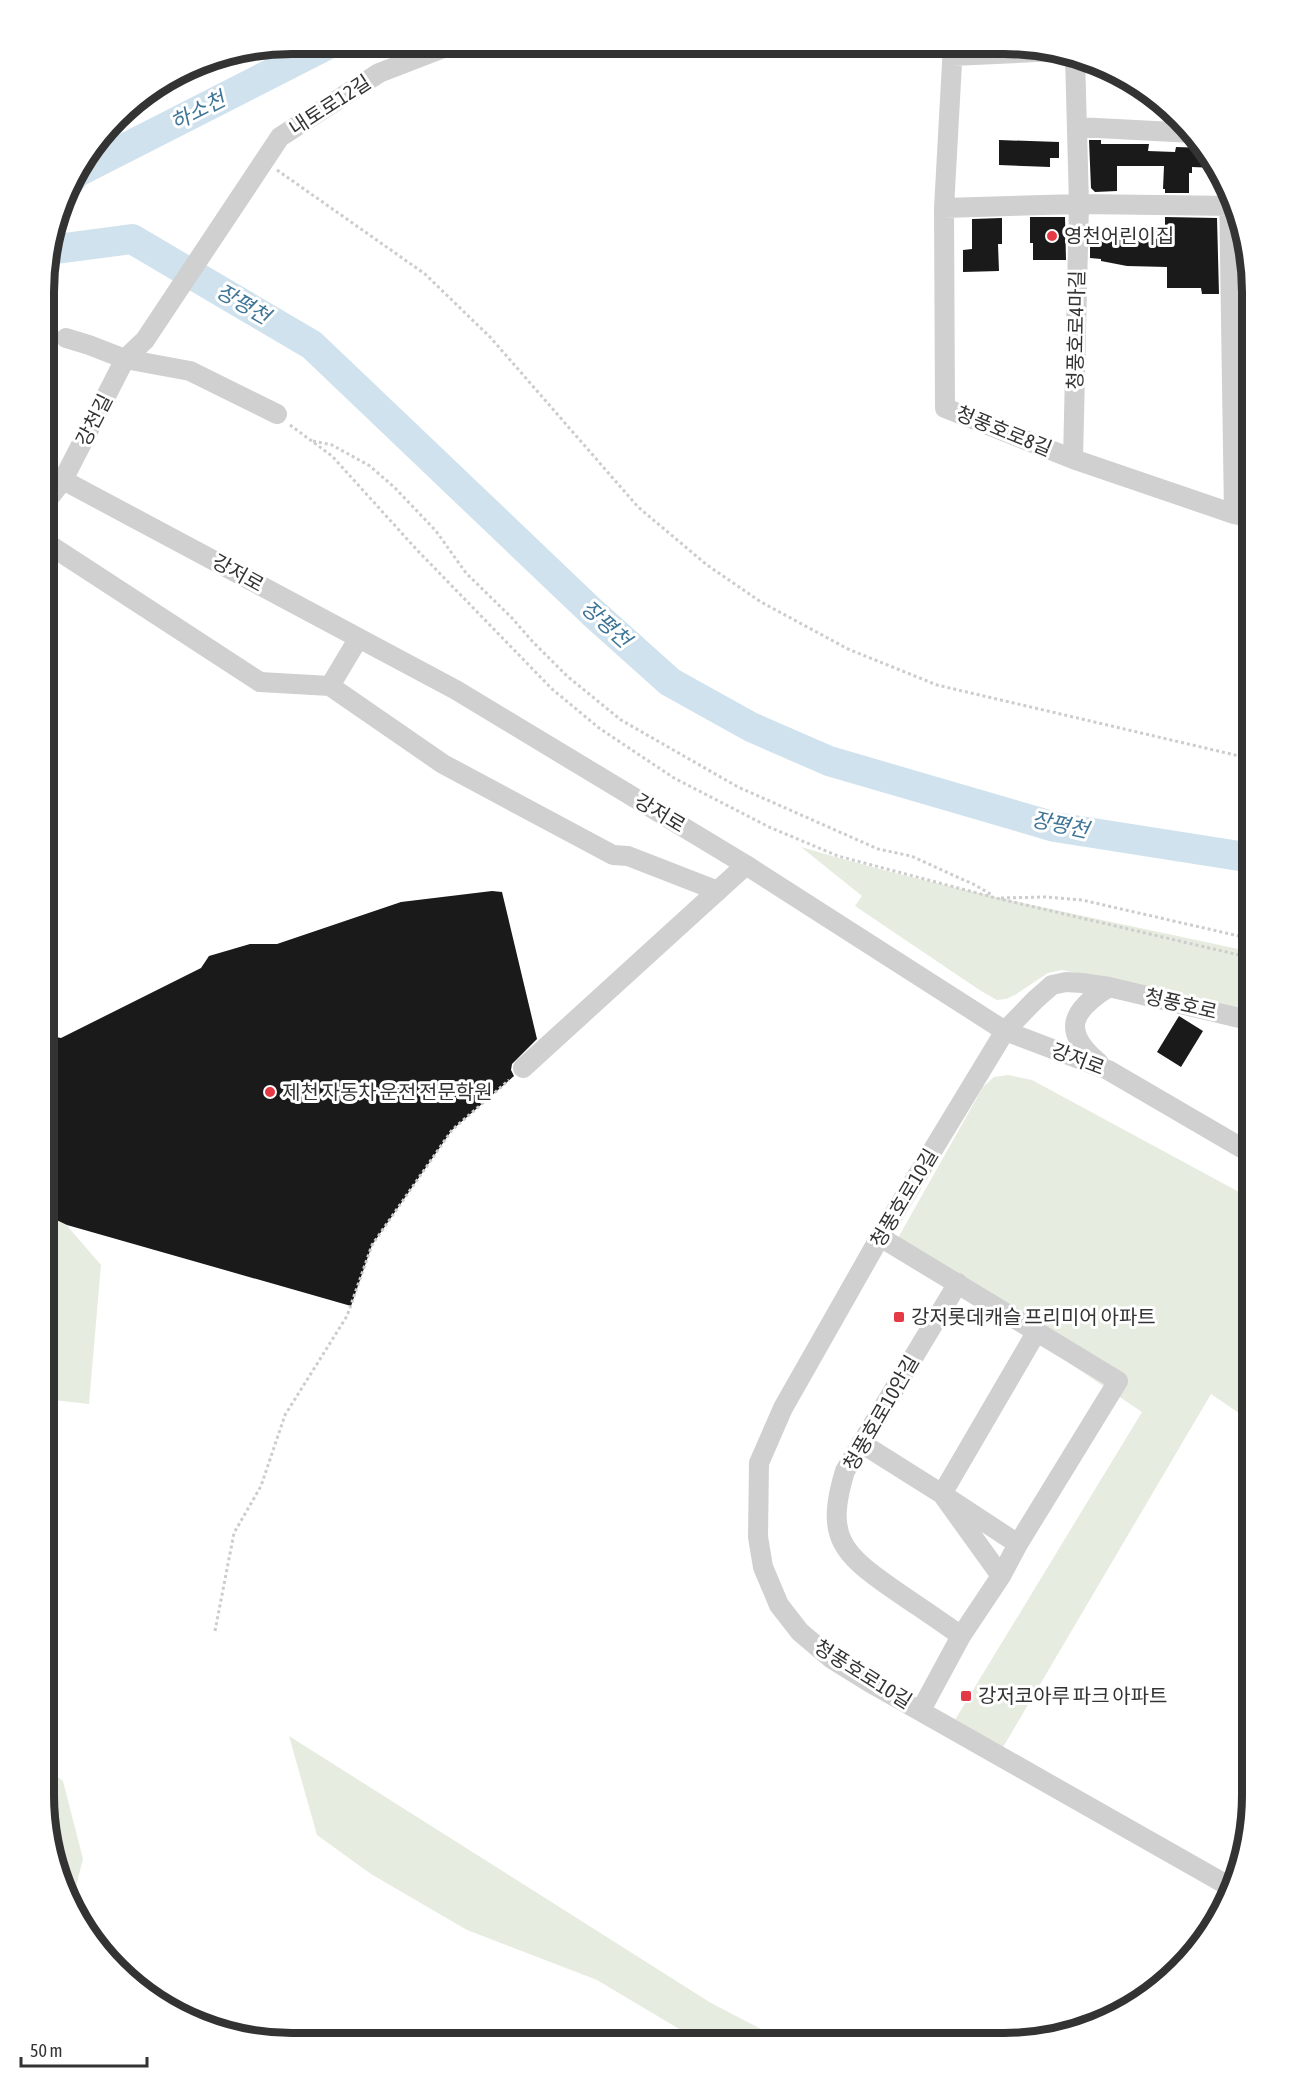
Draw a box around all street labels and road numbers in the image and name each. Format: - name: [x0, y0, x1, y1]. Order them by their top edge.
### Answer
- street label: 내토로12길: [285, 70, 375, 139]
- street label: 청풍호로4마길: [1063, 270, 1088, 390]
- street label: 강천길: [71, 390, 116, 450]
- street label: 청풍호로8길: [953, 401, 1056, 460]
- street label: 강저로: [209, 549, 268, 596]
- street label: 강저로: [631, 788, 690, 837]
- street label: 청풍호로: [1143, 984, 1220, 1023]
- street label: 강저로: [1048, 1038, 1108, 1079]
- street label: 청풍호로10길: [865, 1144, 942, 1251]
- street label: 청풍호로10안길: [838, 1351, 923, 1474]
- street label: 청풍호로10길: [810, 1634, 916, 1713]

